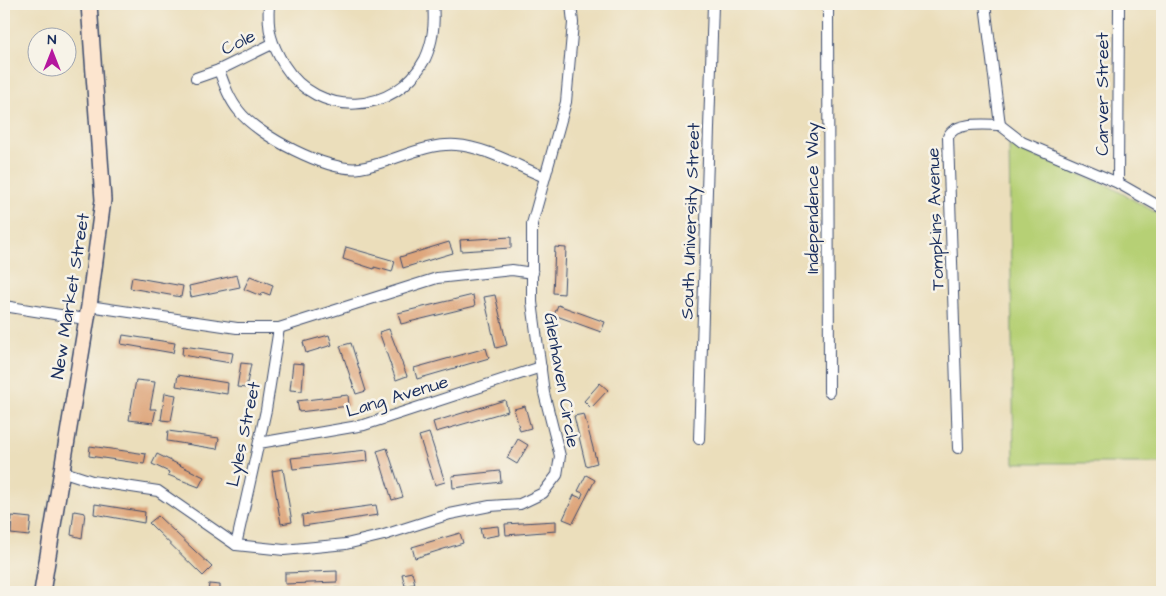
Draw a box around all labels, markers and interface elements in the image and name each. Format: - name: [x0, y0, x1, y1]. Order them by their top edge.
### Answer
- street label: Cole: [217, 23, 260, 61]
- north arrow: [28, 28, 78, 78]
- text: N: [48, 30, 57, 50]
- street label: Carver Street: [1090, 31, 1115, 156]
- street label: South University Street: [675, 122, 707, 320]
- street label: Independence Way: [800, 122, 826, 274]
- street label: Tompkins Avenue: [921, 147, 950, 291]
- street label: New Market Street: [45, 211, 96, 381]
- street label: Glenhaven Circle: [537, 311, 586, 450]
- street label: Lang Avenue: [343, 369, 452, 425]
- street label: Lyles Street: [220, 379, 268, 489]

